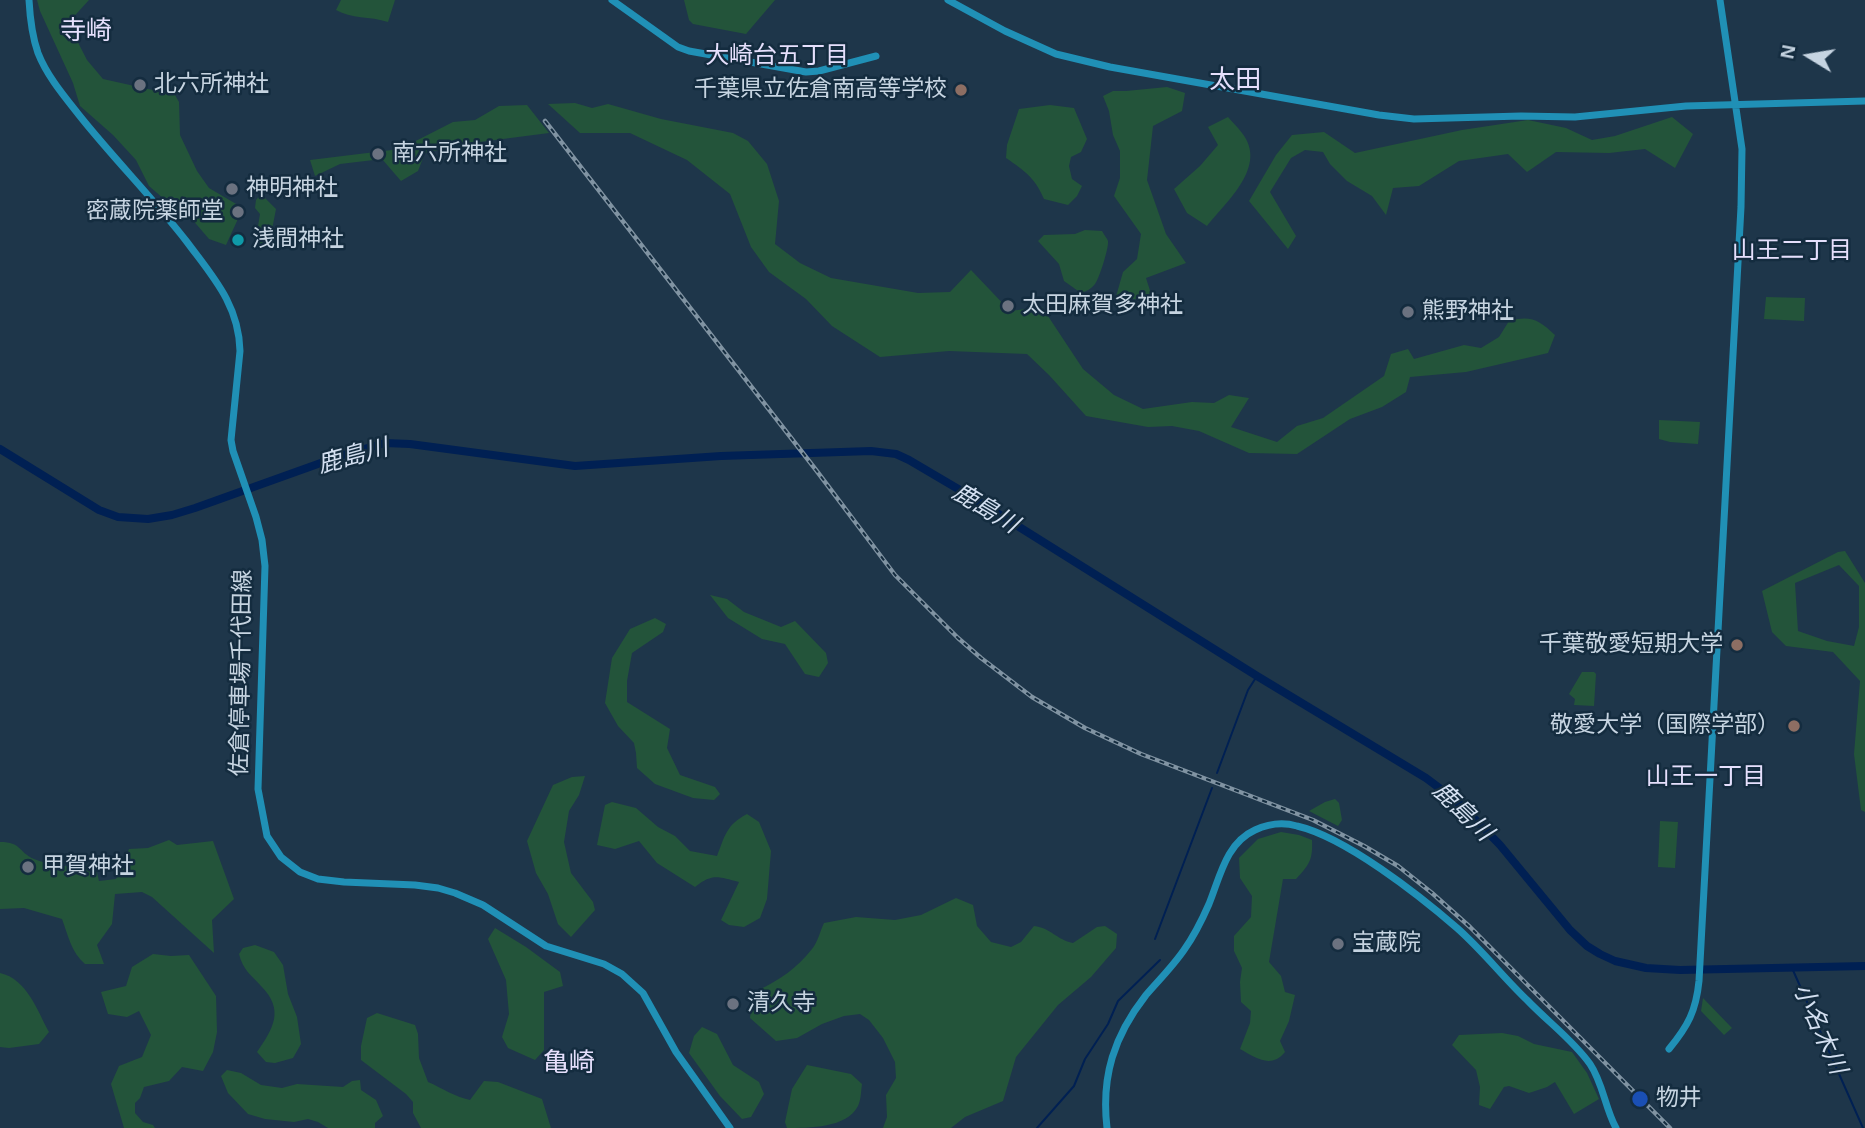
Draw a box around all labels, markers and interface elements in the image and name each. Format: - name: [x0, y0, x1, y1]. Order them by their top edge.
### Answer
- district label: 寺崎: [60, 16, 112, 48]
- north arrow: [1774, 21, 1844, 91]
- district label: 大崎台五丁目: [705, 42, 849, 70]
- text: N: [1776, 43, 1800, 61]
- district label: 太田: [1209, 65, 1261, 97]
- place label: 北六所神社: [154, 71, 269, 99]
- place label: 千葉県立佐倉南高等学校: [694, 76, 947, 104]
- marker: 北六所神社: [132, 77, 148, 93]
- marker: 千葉県立佐倉南高等学校: [953, 82, 969, 98]
- place label: 南六所神社: [392, 140, 507, 168]
- marker: 南六所神社: [370, 146, 386, 162]
- place label: 神明神社: [246, 175, 338, 203]
- marker: 神明神社: [224, 181, 240, 197]
- place label: 密蔵院薬師堂: [86, 198, 224, 226]
- marker: 密蔵院薬師堂: [230, 204, 246, 220]
- place label: 浅間神社: [252, 226, 344, 254]
- marker: 浅間神社: [230, 232, 246, 248]
- district label: 山王二丁目: [1732, 237, 1852, 265]
- place label: 太田麻賀多神社: [1022, 292, 1183, 320]
- marker: 太田麻賀多神社: [1000, 298, 1016, 314]
- place label: 熊野神社: [1422, 298, 1514, 326]
- marker: 熊野神社: [1400, 304, 1416, 320]
- water label: 鹿島川: [314, 434, 392, 480]
- water label: 鹿島川: [947, 478, 1023, 540]
- street label: 佐倉停車場千代田線: [226, 569, 258, 777]
- place label: 千葉敬愛短期大学: [1539, 631, 1723, 659]
- marker: 千葉敬愛短期大学: [1729, 637, 1745, 653]
- place label: 敬愛大学（国際学部）: [1550, 712, 1780, 740]
- marker: 敬愛大学（国際学部）: [1786, 718, 1802, 734]
- district label: 山王一丁目: [1646, 763, 1766, 791]
- water label: 鹿島川: [1426, 777, 1498, 847]
- place label: 甲賀神社: [42, 853, 134, 881]
- marker: 甲賀神社: [20, 859, 36, 875]
- place label: 宝蔵院: [1352, 930, 1421, 958]
- marker: 宝蔵院: [1330, 936, 1346, 952]
- water label: 小名木川: [1786, 979, 1852, 1079]
- place label: 清久寺: [747, 990, 816, 1018]
- marker: 清久寺: [725, 996, 741, 1012]
- district label: 亀崎: [543, 1048, 595, 1080]
- place label: 物井: [1656, 1085, 1702, 1113]
- marker: 物井: [1630, 1089, 1650, 1109]

